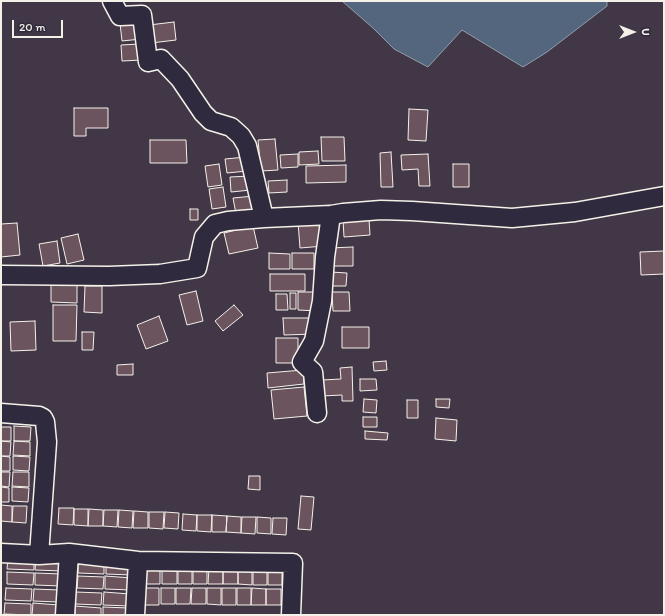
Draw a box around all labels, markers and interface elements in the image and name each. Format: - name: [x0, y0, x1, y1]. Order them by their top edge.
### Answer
- scale bar: [14, 12, 65, 38]
- north arrow: [613, 12, 653, 52]
- text: 20 m: [19, 20, 46, 34]
- text: U: [639, 28, 652, 36]

